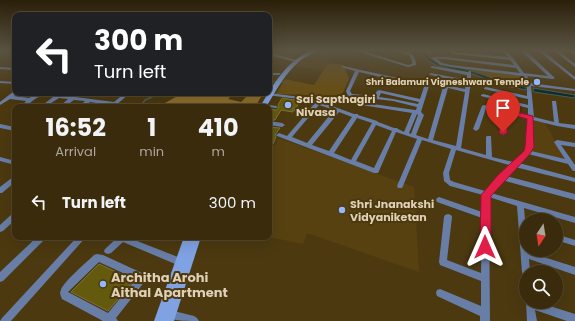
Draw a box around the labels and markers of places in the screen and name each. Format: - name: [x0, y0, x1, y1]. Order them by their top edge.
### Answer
- place label: Shri Balamuri Vigneshwara Temple: [366, 76, 529, 88]
- marker: Shri Balamuri Vigneshwara Temple: [532, 77, 542, 87]
- place label: Sai Sapthagiri Nivasa: [296, 91, 376, 120]
- pin: [486, 91, 520, 132]
- marker: Sai Sapthagiri Nivasa: [283, 100, 293, 110]
- place label: Shri Jnanakshi Vidyaniketan: [350, 196, 434, 225]
- marker: Shri Jnanakshi Vidyaniketan: [337, 205, 347, 215]
- place label: Architha Arohi Aithal Apartment: [111, 268, 228, 302]
- marker: Architha Arohi Aithal Apartment: [98, 279, 108, 289]

